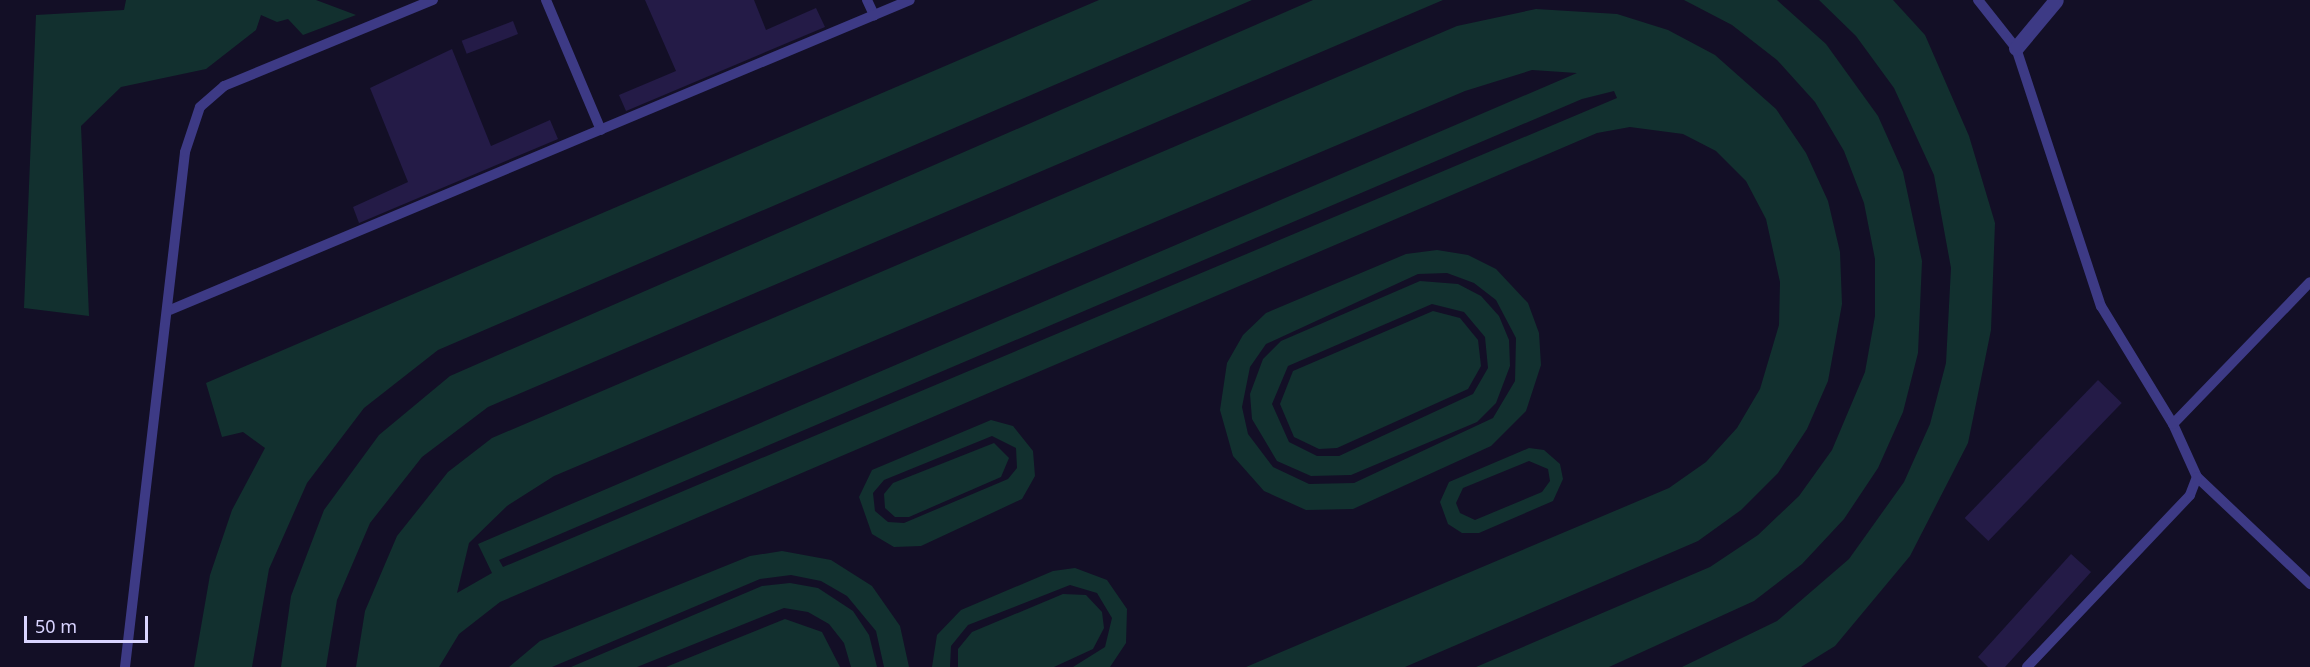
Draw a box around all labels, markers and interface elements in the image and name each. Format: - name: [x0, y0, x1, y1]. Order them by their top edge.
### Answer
- scale bar: [27, 604, 152, 642]
- text: 50 m: [35, 614, 77, 638]

